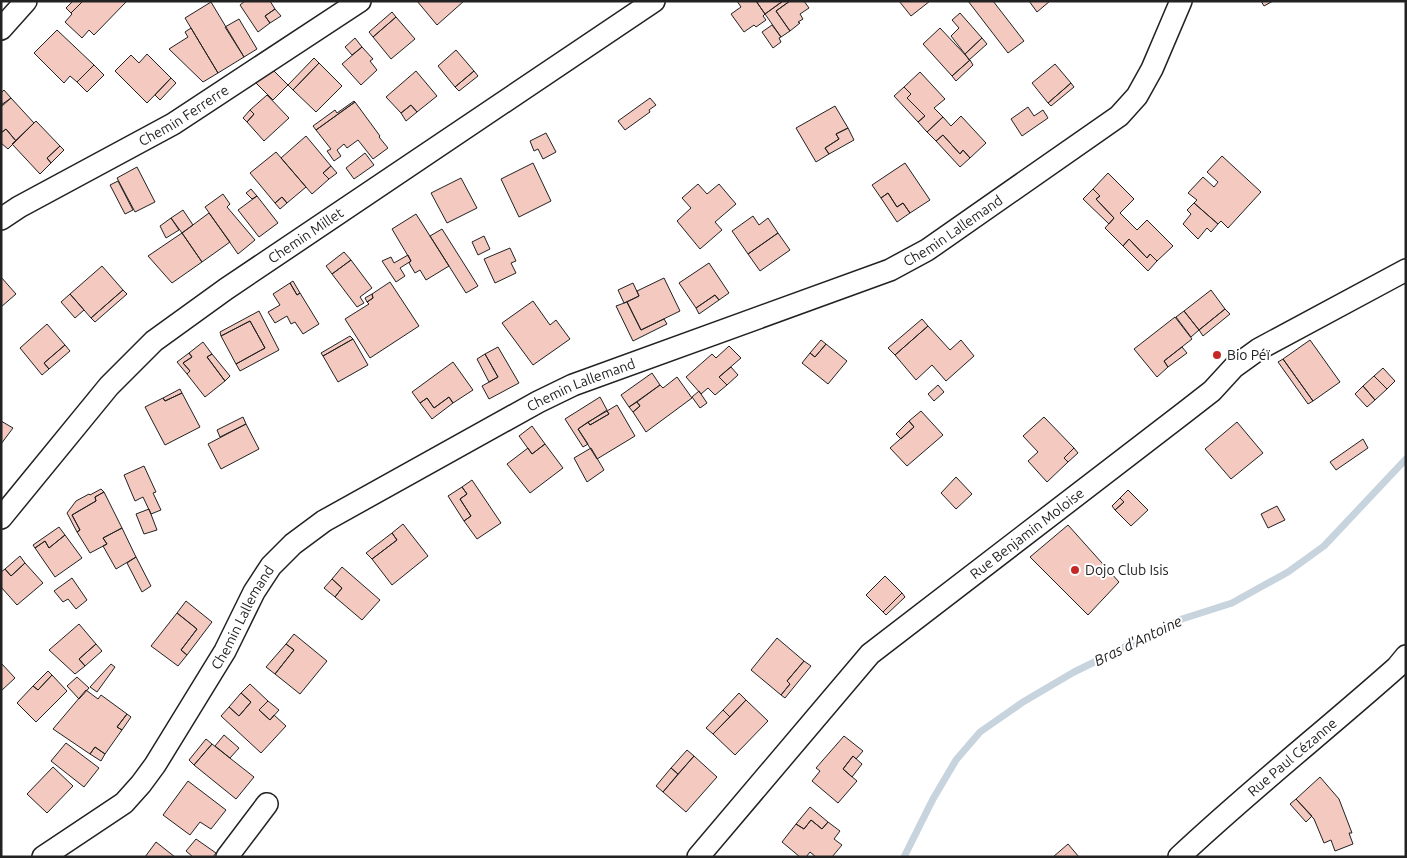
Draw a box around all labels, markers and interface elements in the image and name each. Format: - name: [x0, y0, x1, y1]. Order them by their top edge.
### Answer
- street label: Chemin Ferrerre: [136, 82, 232, 149]
- street label: Chemin Lallemand: [901, 192, 1006, 269]
- street label: Chemin Millet: [265, 204, 347, 266]
- place label: Bio Péï: [1227, 347, 1271, 363]
- marker: Bio Péï: [1211, 349, 1223, 361]
- street label: Chemin Lallemand: [524, 355, 637, 415]
- street label: Rue Benjamin Moloise: [967, 485, 1087, 582]
- street label: Chemin Lallemand: [208, 562, 277, 672]
- place label: Dojo Club Isis: [1085, 562, 1169, 578]
- marker: Dojo Club Isis: [1069, 564, 1081, 576]
- water label: Bras d'Antoine: [1091, 612, 1185, 669]
- street label: Rue Paul Cézanne: [1245, 715, 1340, 799]

